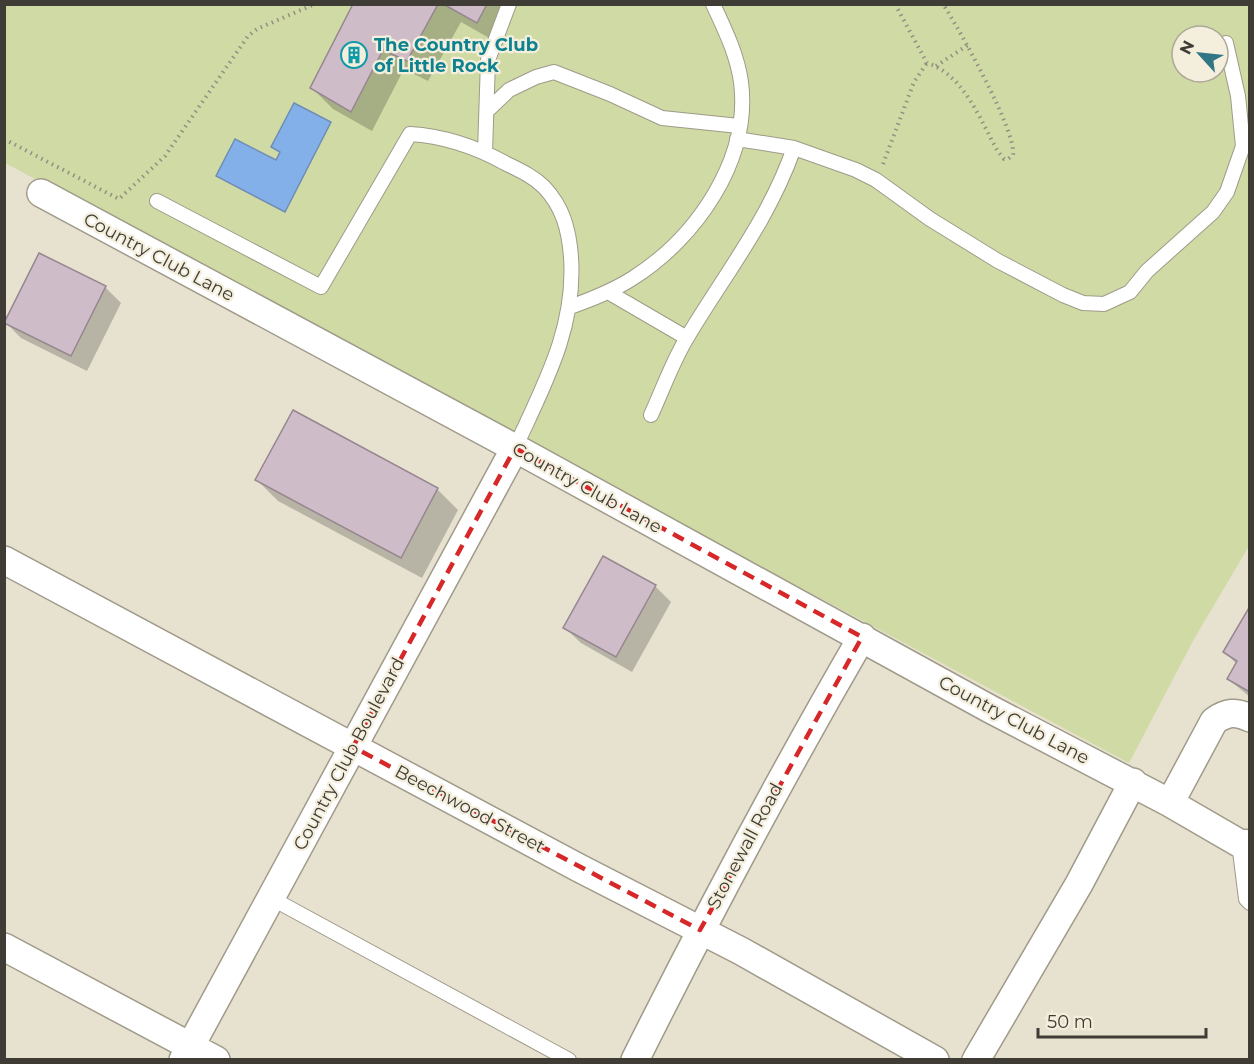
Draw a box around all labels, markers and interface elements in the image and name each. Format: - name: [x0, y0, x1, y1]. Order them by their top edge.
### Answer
- north arrow: [1170, 24, 1230, 84]
- place label: The Country Club of Little Rock: [374, 34, 538, 77]
- text: N: [1176, 37, 1198, 57]
- building icon: The Country Club of Little Rock: [339, 40, 369, 70]
- street label: Country Club Lane: [80, 208, 238, 306]
- street label: Country Club Lane: [508, 438, 666, 538]
- street label: Country Club Boulevard: [289, 654, 409, 854]
- street label: Country Club Lane: [935, 671, 1093, 769]
- street label: Beechwood Street: [391, 760, 549, 858]
- street label: Stonewall Road: [702, 779, 788, 913]
- scale bar: [1038, 1001, 1206, 1039]
- text: 50 m: [1047, 1011, 1093, 1033]

